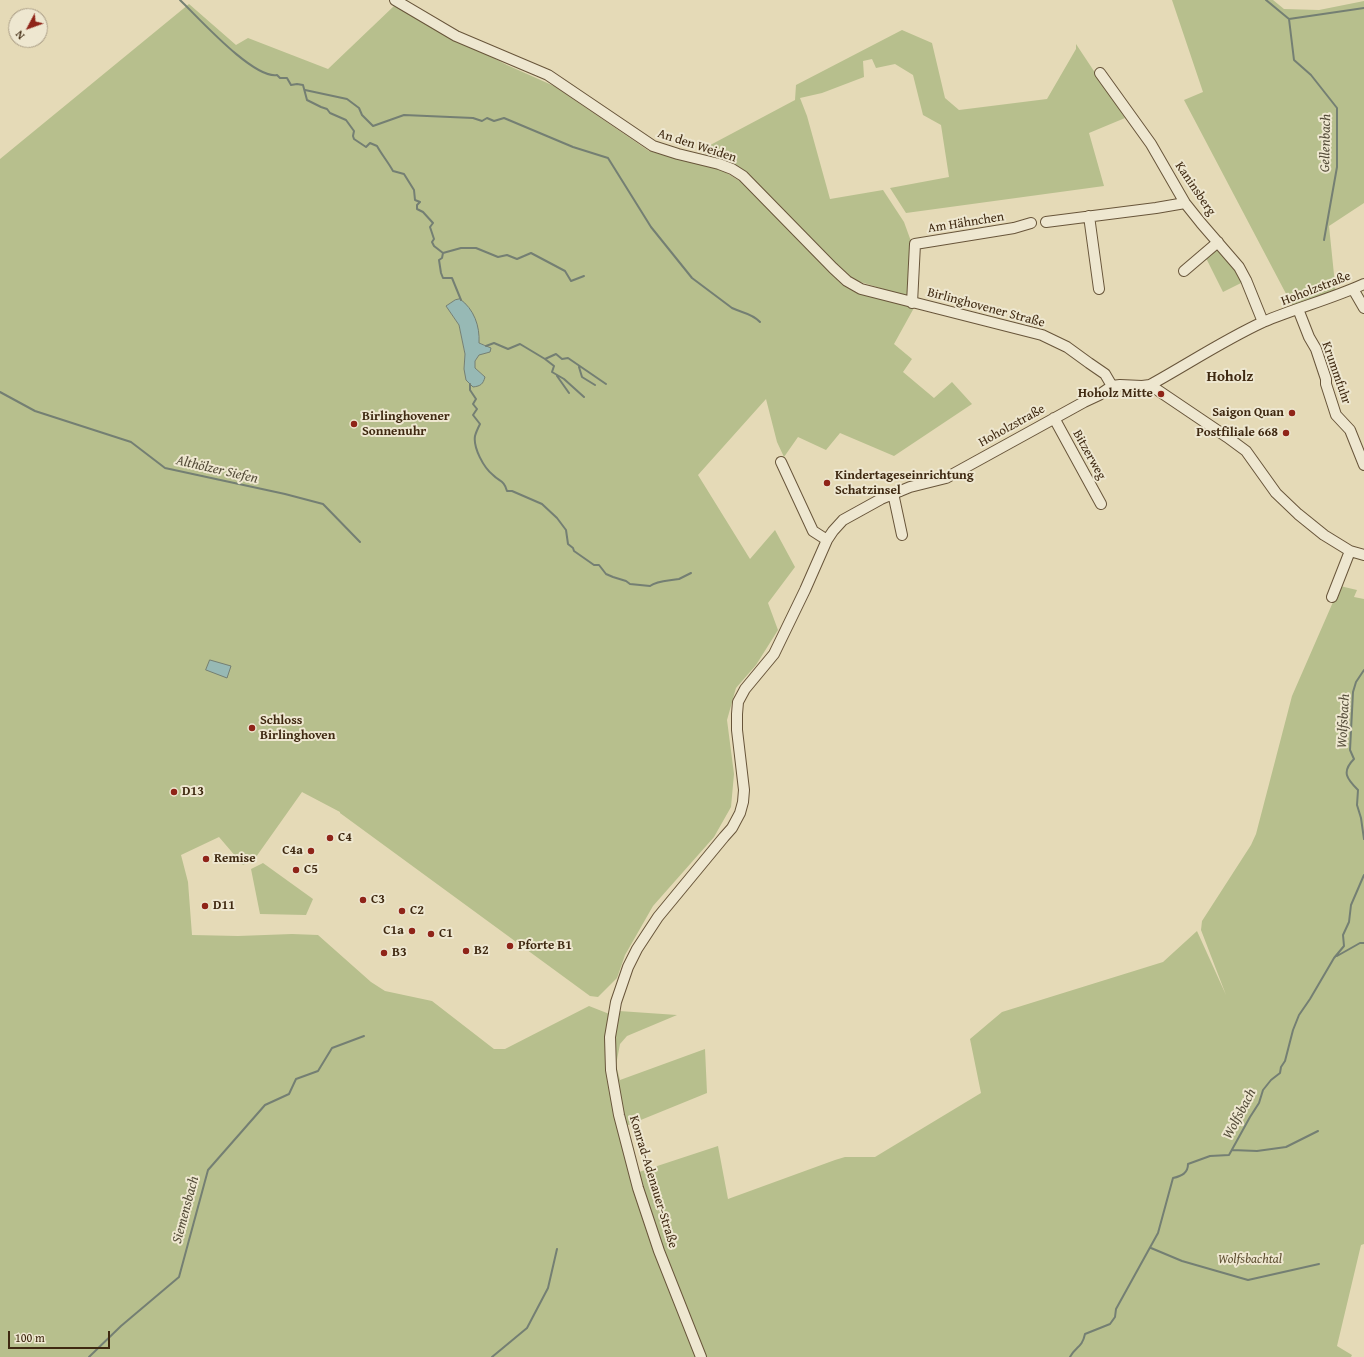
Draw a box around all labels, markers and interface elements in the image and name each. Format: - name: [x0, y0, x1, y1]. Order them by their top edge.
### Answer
- north arrow: [8, 8, 48, 48]
- text: N: [11, 27, 28, 43]
- water label: Gellenbach: [1317, 114, 1335, 172]
- street label: An den Weiden: [656, 126, 738, 166]
- street label: Kaninsberg: [1171, 159, 1219, 219]
- street label: Am Hähnchen: [927, 209, 1005, 237]
- street label: Hoholzstraße: [1279, 269, 1353, 309]
- street label: Birlinghovener Straße: [926, 285, 1046, 331]
- street label: Krummfuhr: [1318, 340, 1354, 406]
- district label: Hoholz: [1206, 368, 1254, 386]
- place label: Hoholz Mitte: [1078, 386, 1153, 402]
- marker: Hoholz Mitte: [1156, 389, 1166, 399]
- street label: Hoholzstraße: [976, 401, 1048, 451]
- place label: Saigon Quan: [1212, 405, 1284, 421]
- marker: Saigon Quan: [1287, 408, 1297, 418]
- place label: Birlinghovener Sonnenuhr: [362, 409, 450, 440]
- marker: Birlinghovener Sonnenuhr: [349, 419, 359, 429]
- place label: Postfiliale 668: [1196, 425, 1278, 441]
- street label: Bitzerweg: [1069, 427, 1109, 483]
- marker: Postfiliale 668: [1281, 428, 1291, 438]
- water label: Althölzer Siefen: [174, 452, 260, 488]
- place label: Kindertageseinrichtung Schatzinsel: [835, 468, 974, 499]
- marker: Kindertageseinrichtung Schatzinsel: [822, 478, 832, 488]
- water label: Wolfsbach: [1334, 693, 1354, 749]
- place label: Schloss Birlinghoven: [260, 713, 335, 744]
- marker: Schloss Birlinghoven: [247, 723, 257, 733]
- place label: D13: [182, 784, 204, 800]
- marker: D13: [169, 787, 179, 797]
- place label: C4: [338, 830, 352, 846]
- marker: C4: [325, 833, 335, 843]
- place label: C4a: [282, 843, 303, 859]
- marker: C4a: [306, 846, 316, 856]
- place label: Remise: [214, 851, 256, 867]
- marker: Remise: [201, 854, 211, 864]
- place label: C5: [304, 862, 318, 878]
- marker: C5: [291, 865, 301, 875]
- place label: C3: [371, 892, 385, 908]
- marker: C3: [358, 895, 368, 905]
- place label: D11: [213, 898, 235, 914]
- marker: D11: [200, 901, 210, 911]
- place label: C2: [410, 903, 424, 919]
- marker: C2: [397, 906, 407, 916]
- place label: C1a: [383, 923, 404, 939]
- marker: C1a: [407, 926, 417, 936]
- place label: C1: [439, 926, 453, 942]
- marker: C1: [426, 929, 436, 939]
- place label: Pforte B1: [518, 938, 572, 954]
- marker: Pforte B1: [505, 941, 515, 951]
- place label: B2: [474, 943, 489, 959]
- place label: B3: [392, 945, 407, 961]
- marker: B2: [461, 946, 471, 956]
- marker: B3: [379, 948, 389, 958]
- water label: Wolfsbach: [1220, 1086, 1260, 1142]
- street label: Konrad-Adenauer-Straße: [625, 1114, 681, 1250]
- water label: Siemensbach: [169, 1174, 203, 1246]
- park label: Wolfsbachtal: [1218, 1252, 1282, 1268]
- scale bar: [10, 1323, 112, 1349]
- text: 100 m: [15, 1329, 45, 1346]

